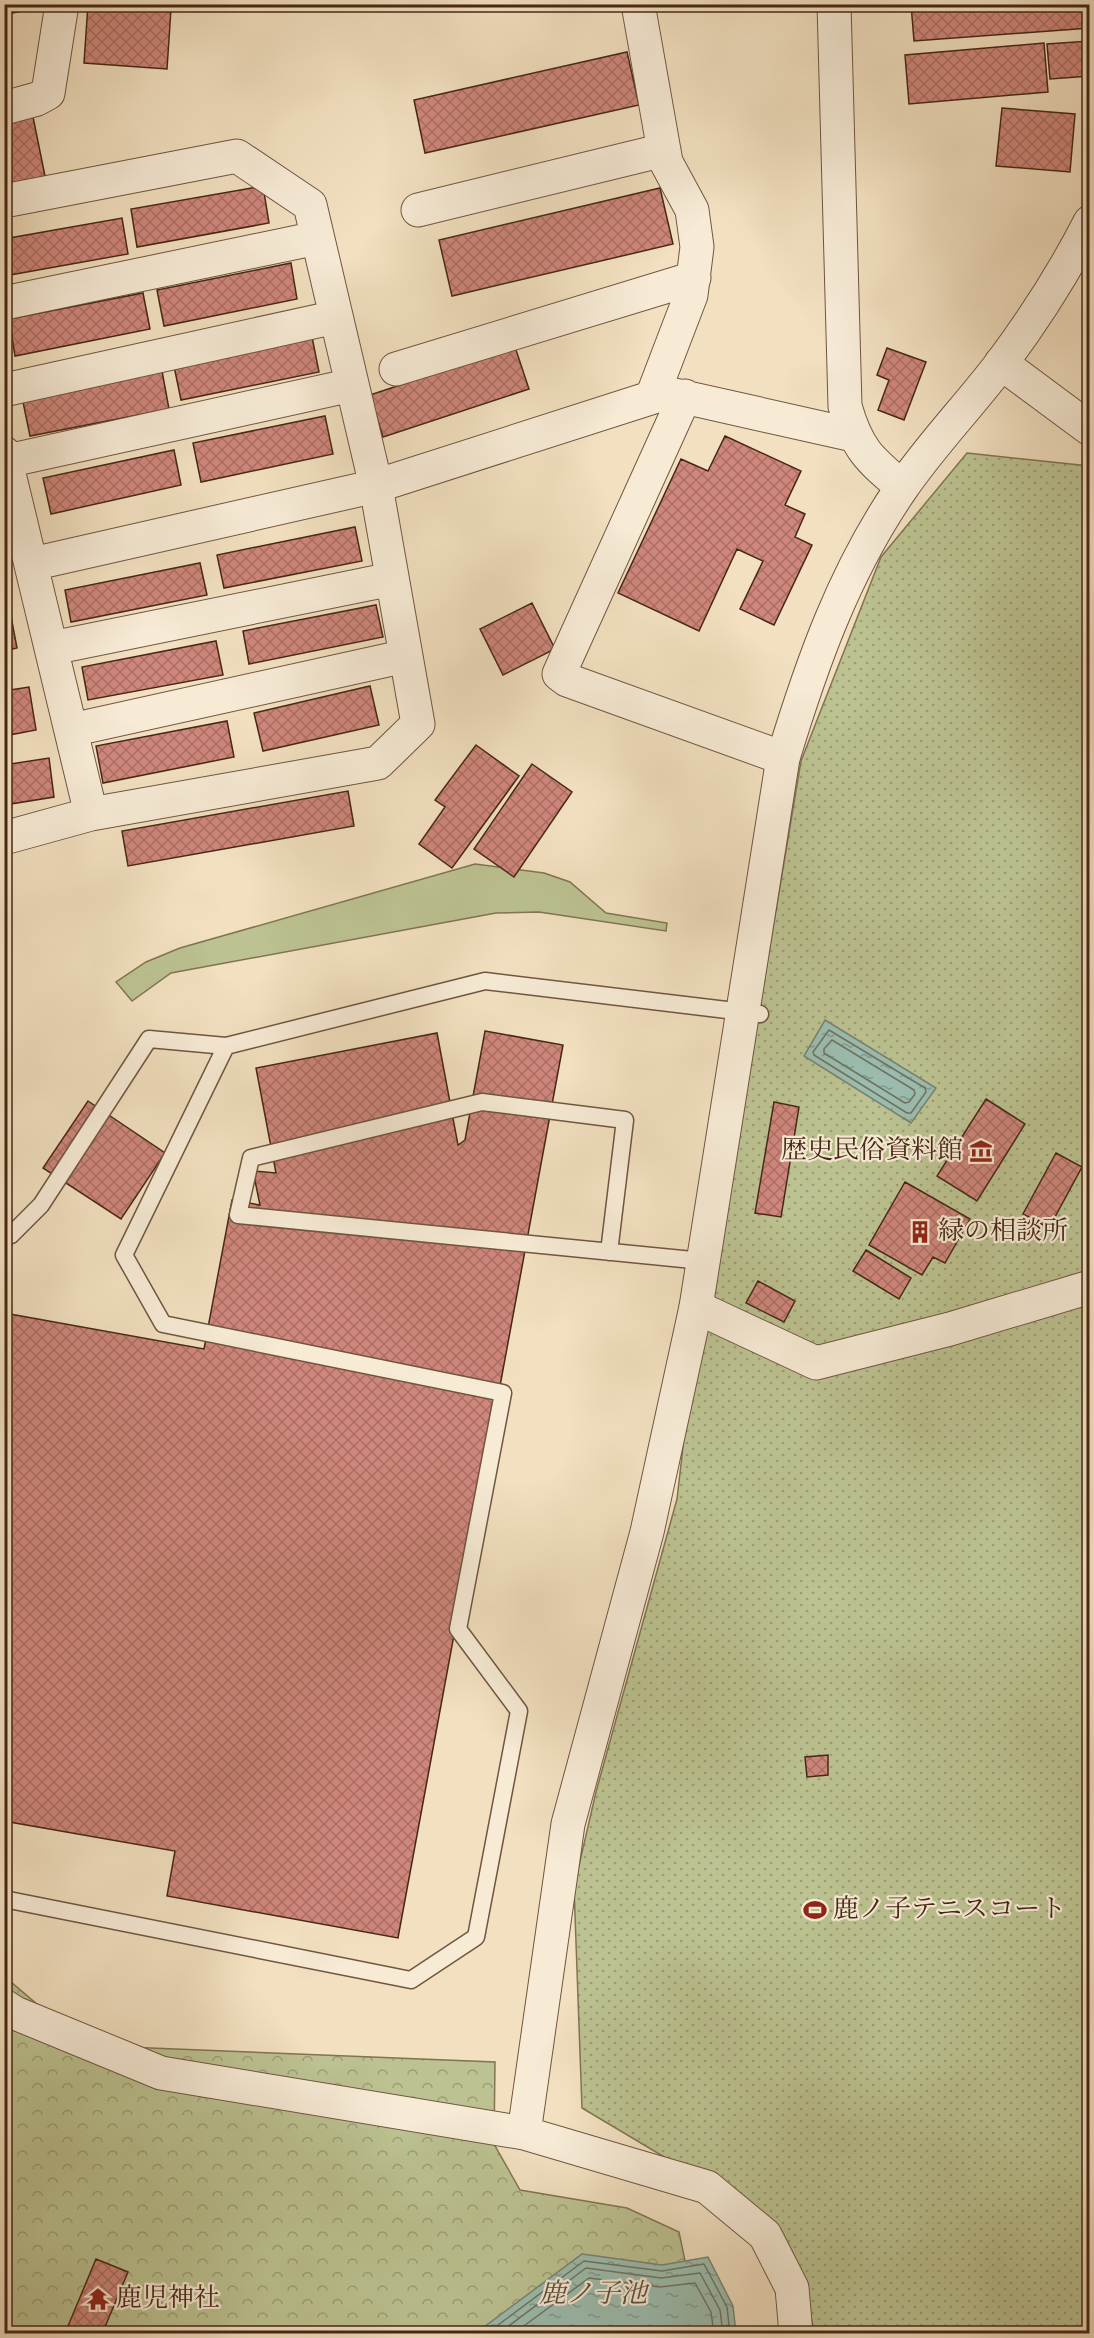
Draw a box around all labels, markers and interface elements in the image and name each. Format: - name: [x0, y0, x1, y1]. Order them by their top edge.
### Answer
- place label: 歴史民俗資料館: [781, 1133, 963, 1170]
- museum icon: 歴史民俗資料館: [968, 1138, 994, 1164]
- place label: 緑の相談所: [938, 1214, 1068, 1251]
- building icon: 緑の相談所: [907, 1219, 933, 1245]
- place label: 鹿ノ子テニスコート: [833, 1892, 1066, 1929]
- sports icon: 鹿ノ子テニスコート: [802, 1897, 828, 1923]
- water label: 鹿ノ子池: [539, 2276, 650, 2315]
- place label: 鹿児神社: [116, 2281, 220, 2318]
- temple icon: 鹿児神社: [85, 2286, 111, 2312]

